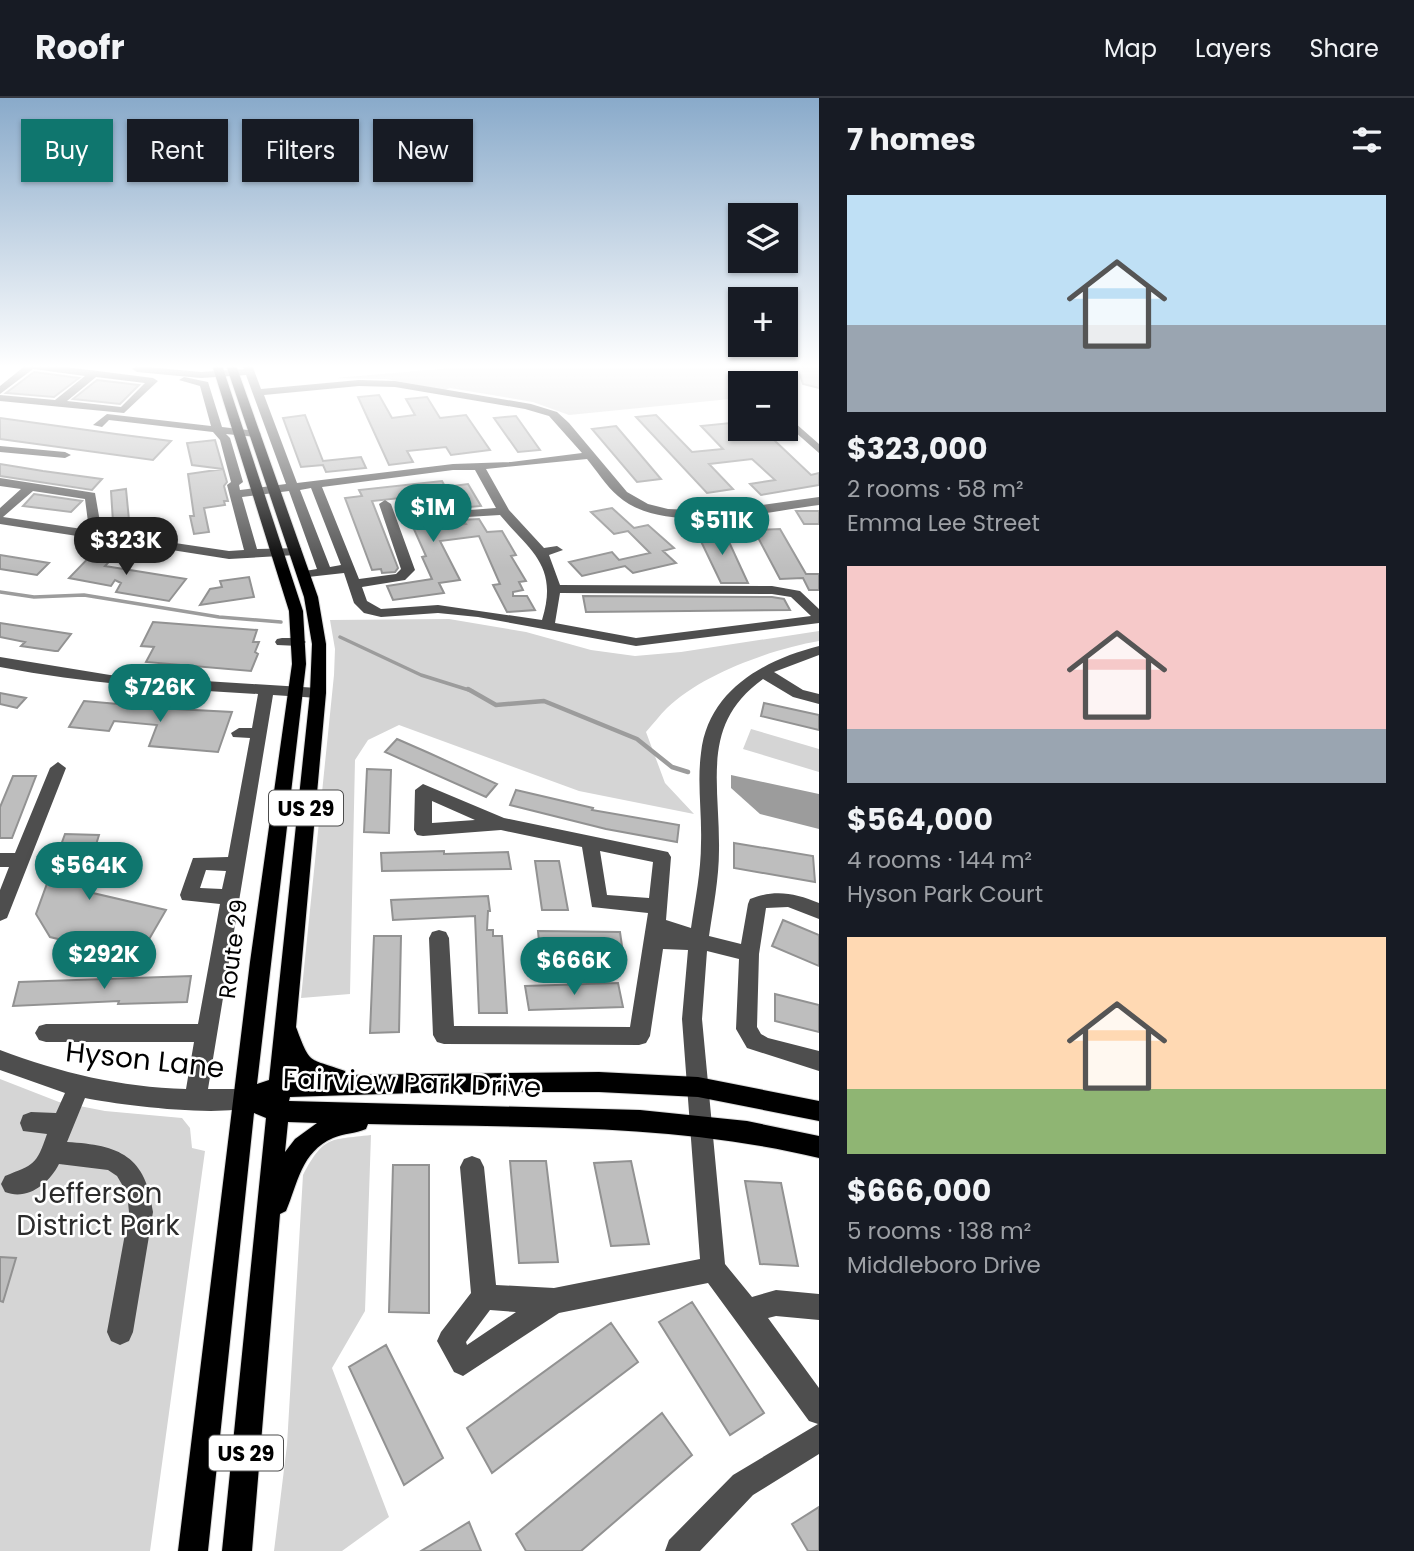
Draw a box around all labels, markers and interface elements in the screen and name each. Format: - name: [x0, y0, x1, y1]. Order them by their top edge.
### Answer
- text: Roofr: [35, 24, 125, 71]
- text: Map: [1104, 32, 1157, 65]
- text: Layers: [1195, 32, 1271, 65]
- text: Share: [1309, 32, 1379, 65]
- text: 7 homes: [847, 118, 976, 161]
- chip: Buy: [21, 119, 113, 182]
- chip: Rent: [127, 119, 228, 182]
- chip: Filters: [242, 119, 359, 182]
- chip: New: [373, 119, 473, 182]
- icon: filters: [1348, 121, 1386, 159]
- map controls: [728, 203, 798, 441]
- button: layers: [728, 203, 798, 273]
- icon: home: [1054, 241, 1180, 367]
- button: +: [728, 287, 798, 357]
- button: −: [728, 371, 798, 441]
- text: $323,000: [847, 427, 987, 470]
- text: 2 rooms · 58 m²: [847, 473, 1024, 505]
- pin: $1M: [399, 484, 467, 544]
- text: $1M: [411, 491, 455, 523]
- pin: $511K: [673, 498, 771, 557]
- text: $511K: [690, 504, 754, 536]
- text: Emma Lee Street: [847, 507, 1040, 539]
- pin: $323K: [77, 518, 175, 577]
- text: $323K: [90, 524, 162, 556]
- icon: home: [1054, 612, 1180, 738]
- pin: $726K: [111, 664, 209, 724]
- text: $726K: [124, 671, 196, 703]
- road number: US 29: [269, 790, 343, 826]
- text: $564,000: [847, 798, 993, 841]
- pin: $564K: [40, 842, 138, 902]
- text: 4 rooms · 144 m²: [847, 844, 1032, 876]
- text: $564K: [51, 849, 127, 881]
- text: Hyson Park Court: [847, 878, 1043, 910]
- street label: Route 29: [211, 897, 255, 1001]
- pin: $292K: [55, 932, 153, 991]
- pin: $666K: [525, 937, 623, 997]
- text: $292K: [68, 938, 140, 970]
- text: $666K: [536, 944, 612, 976]
- icon: home: [1054, 983, 1180, 1109]
- street label: Hyson Lane: [64, 1032, 226, 1088]
- street label: Fairview Park Drive: [282, 1059, 542, 1107]
- text: $666,000: [847, 1169, 991, 1212]
- park label: Jefferson District Park: [16, 1174, 180, 1245]
- text: 5 rooms · 138 m²: [847, 1215, 1031, 1247]
- text: Middleboro Drive: [847, 1249, 1041, 1281]
- road number: US 29: [209, 1436, 283, 1470]

